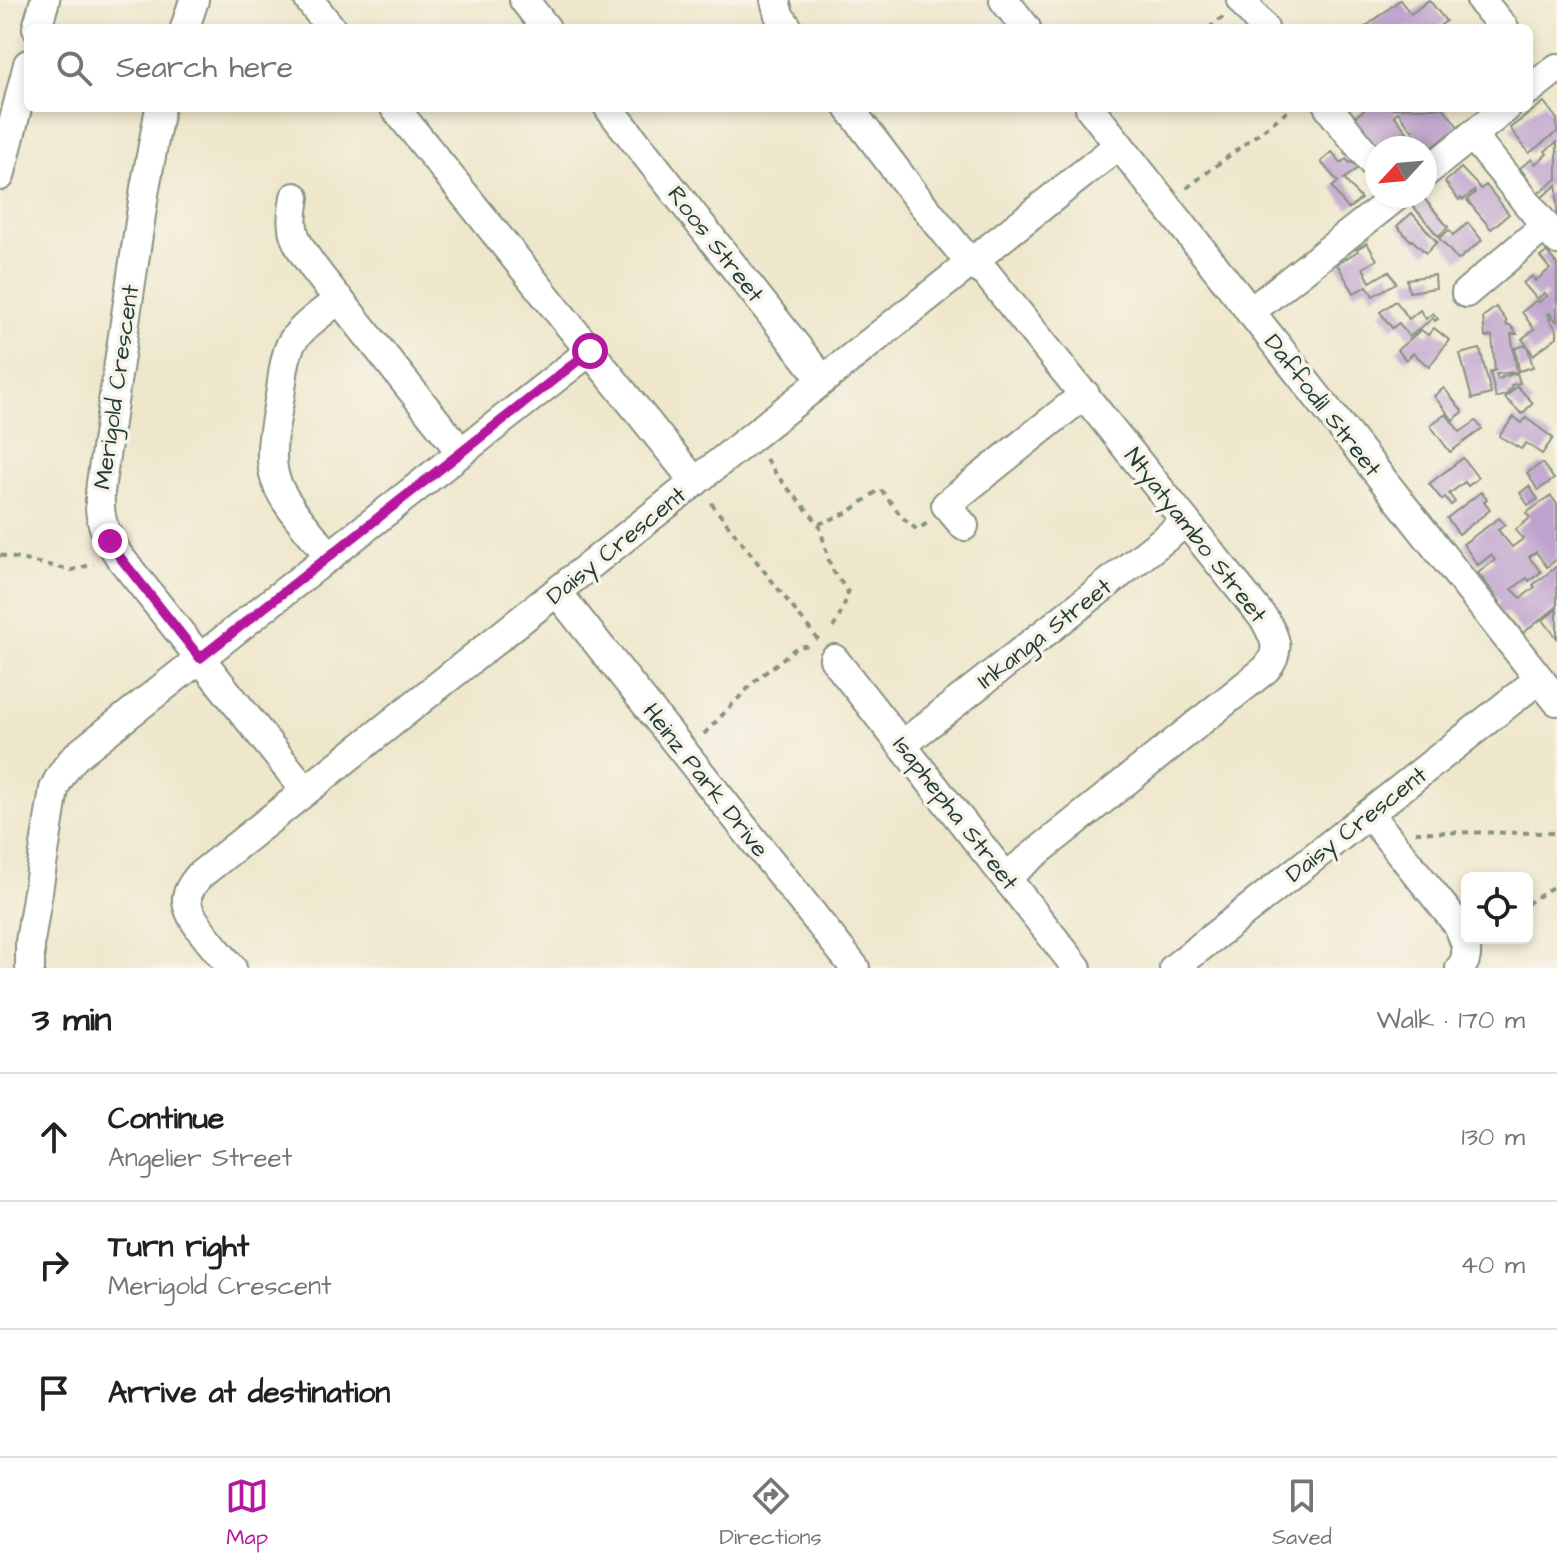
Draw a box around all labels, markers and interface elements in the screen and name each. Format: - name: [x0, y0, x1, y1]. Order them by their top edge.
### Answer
- search box: [24, 24, 1533, 112]
- icon: search: [52, 46, 96, 90]
- text: Search here: [116, 47, 293, 89]
- north arrow: [1365, 136, 1437, 208]
- street label: Roos Street: [659, 179, 772, 310]
- street label: Merigold Crescent: [86, 282, 149, 492]
- street label: Daffodil Street: [1256, 327, 1389, 485]
- route start: [572, 333, 608, 369]
- street label: Ntyatyambo Street: [1115, 441, 1275, 631]
- street label: Daisy Crescent: [539, 478, 695, 614]
- route end: [92, 523, 128, 559]
- street label: Inkanga Street: [970, 570, 1120, 698]
- street label: Heinz Park Drive: [634, 696, 776, 865]
- street label: Isaphepha Street: [884, 729, 1026, 898]
- street label: Daisy Crescent: [1279, 758, 1435, 892]
- map controls: [1461, 872, 1533, 944]
- button: locate: [1461, 872, 1533, 944]
- text: 3 min: [32, 996, 112, 1044]
- text: Walk · 170 m: [1376, 1002, 1525, 1038]
- text: Continue: [108, 1098, 224, 1140]
- icon: ahead: [32, 1115, 76, 1159]
- text: 130 m: [1461, 1119, 1525, 1155]
- text: Angelier Street: [108, 1140, 292, 1176]
- text: Turn right: [108, 1226, 249, 1268]
- icon: right: [32, 1243, 76, 1287]
- text: 40 m: [1460, 1247, 1525, 1283]
- text: Merigold Crescent: [108, 1268, 332, 1304]
- icon: arrive: [32, 1371, 76, 1415]
- text: Arrive at destination: [108, 1372, 390, 1414]
- tab: Map: [225, 1474, 269, 1553]
- tab: Directions: [719, 1474, 822, 1553]
- tab: Saved: [1272, 1474, 1332, 1553]

